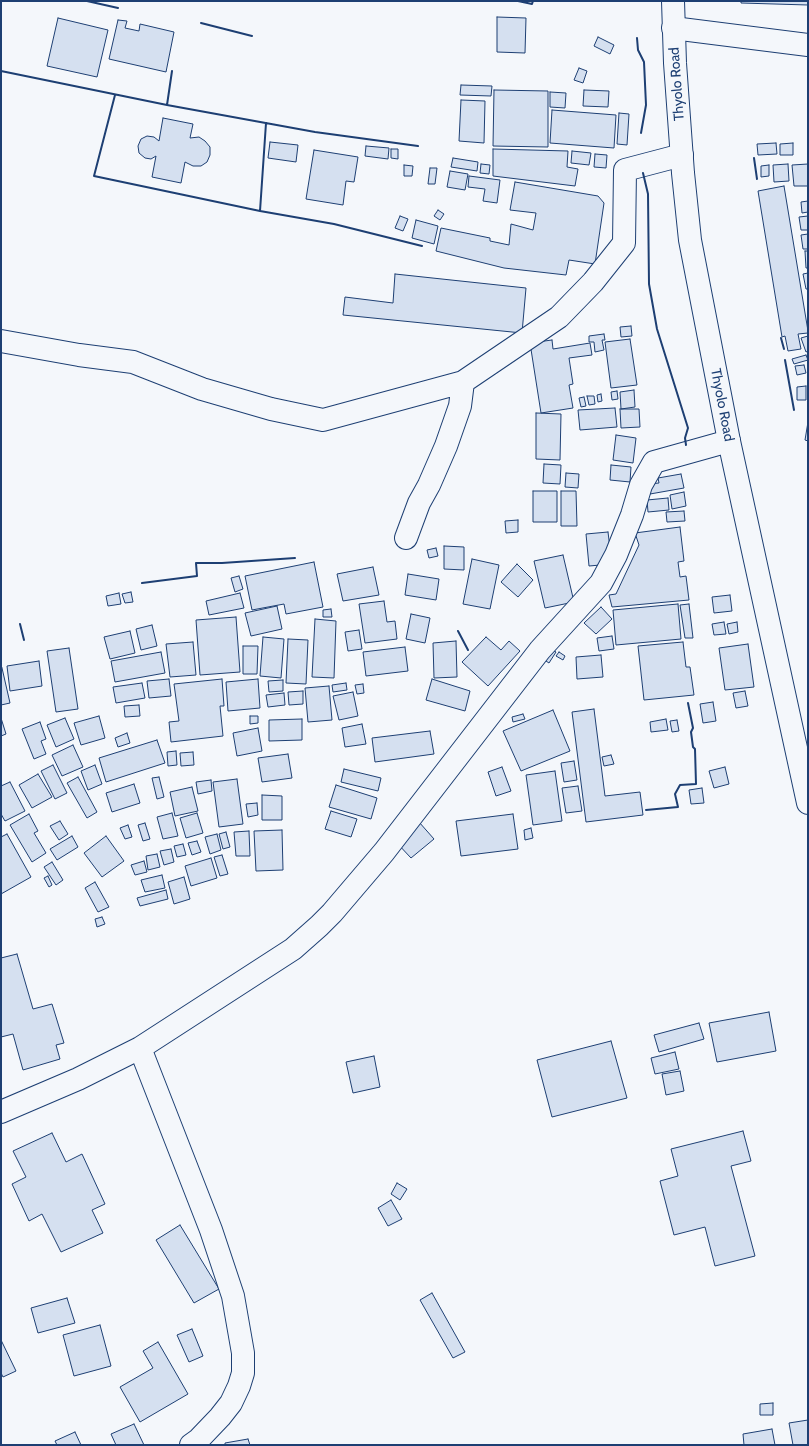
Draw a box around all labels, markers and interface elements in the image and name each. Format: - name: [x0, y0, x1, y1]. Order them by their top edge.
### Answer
- street label: Thyolo Road: [666, 47, 688, 121]
- street label: Thyolo Road: [707, 367, 737, 443]

